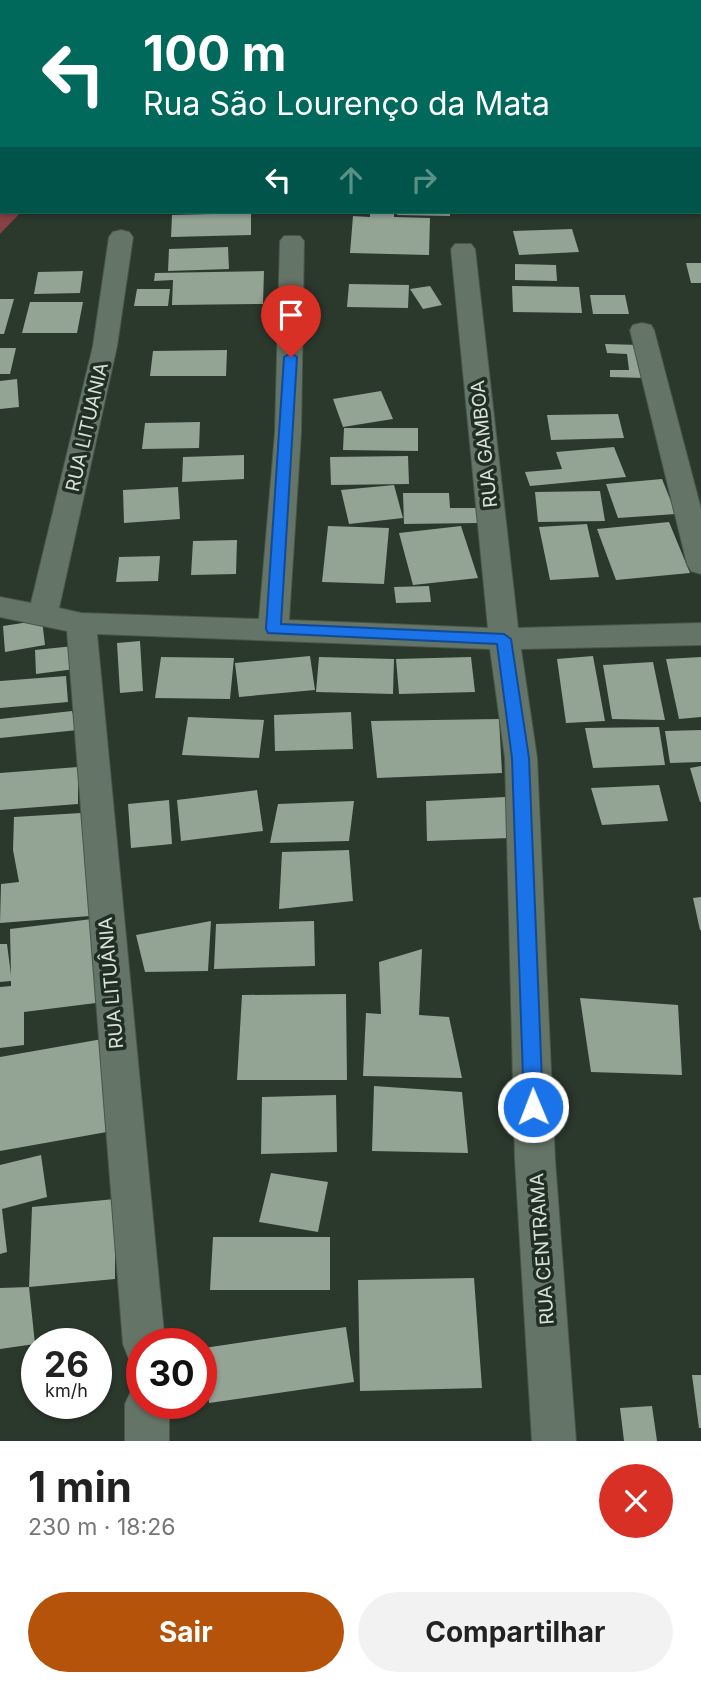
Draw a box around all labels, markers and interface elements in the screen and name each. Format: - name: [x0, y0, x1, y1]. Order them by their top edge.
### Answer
- text: 100 m: [143, 24, 287, 83]
- icon: left: [28, 28, 119, 119]
- text: Rua São Lourenço da Mata: [143, 84, 550, 123]
- icon: left: [259, 161, 297, 199]
- icon: ahead: [332, 161, 370, 199]
- icon: right: [405, 161, 443, 199]
- pin: [261, 285, 321, 357]
- icon: arrive: [272, 296, 310, 334]
- street label: RUA LITUANIA: [61, 360, 113, 494]
- street label: RUA GAMBOA: [466, 379, 502, 509]
- street label: RUA LITUÂNIA: [94, 916, 128, 1050]
- position arrow: [496, 1070, 570, 1144]
- street label: RUA CENTRAMA: [525, 1172, 559, 1326]
- speed limit sign: 30: [126, 1328, 217, 1419]
- text: 26: [44, 1343, 89, 1385]
- text: km/h: [45, 1380, 88, 1401]
- text: 1 min: [28, 1461, 132, 1512]
- button: close: [599, 1464, 673, 1538]
- text: 230 m · 18:26: [28, 1513, 175, 1541]
- button: Sair: [28, 1592, 344, 1672]
- button: Compartilhar: [358, 1592, 673, 1672]

